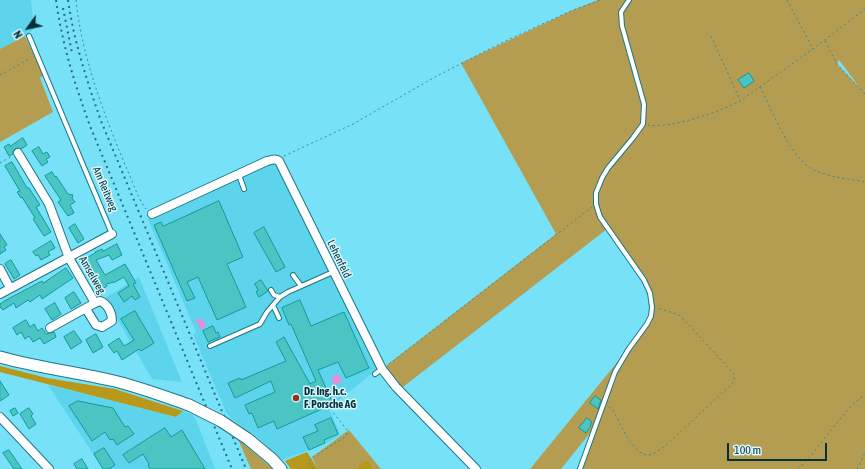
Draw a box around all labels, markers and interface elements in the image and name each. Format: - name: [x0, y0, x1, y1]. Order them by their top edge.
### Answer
- north arrow: [8, 8, 48, 48]
- text: N: [11, 29, 25, 41]
- street label: Am Reitweg: [90, 165, 120, 213]
- street label: Lehenfeld: [324, 238, 354, 280]
- street label: Amselweg: [76, 254, 108, 296]
- place label: Dr. Ing. h.c. F. Porsche AG: [304, 385, 356, 411]
- marker: Dr. Ing. h.c. F. Porsche AG: [291, 393, 301, 403]
- scale bar: [729, 435, 829, 461]
- text: 100 m: [734, 443, 761, 457]

